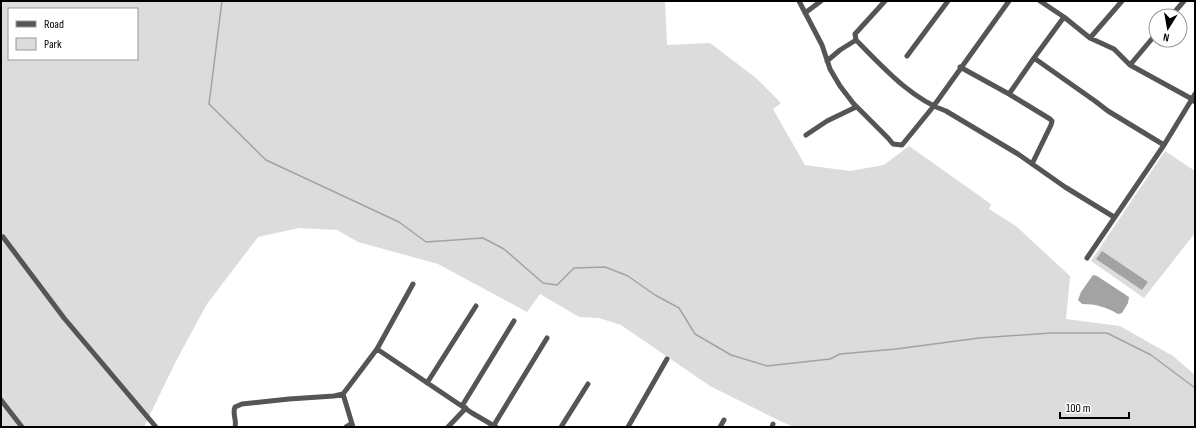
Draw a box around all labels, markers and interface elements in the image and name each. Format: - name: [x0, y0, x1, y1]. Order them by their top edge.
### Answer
- legend: [8, 8, 138, 60]
- north arrow: [1148, 8, 1188, 48]
- text: Road: [44, 17, 64, 32]
- text: N: [1162, 30, 1170, 44]
- text: Park: [44, 37, 62, 52]
- scale bar: [1060, 394, 1129, 420]
- text: 100 m: [1066, 401, 1091, 416]

